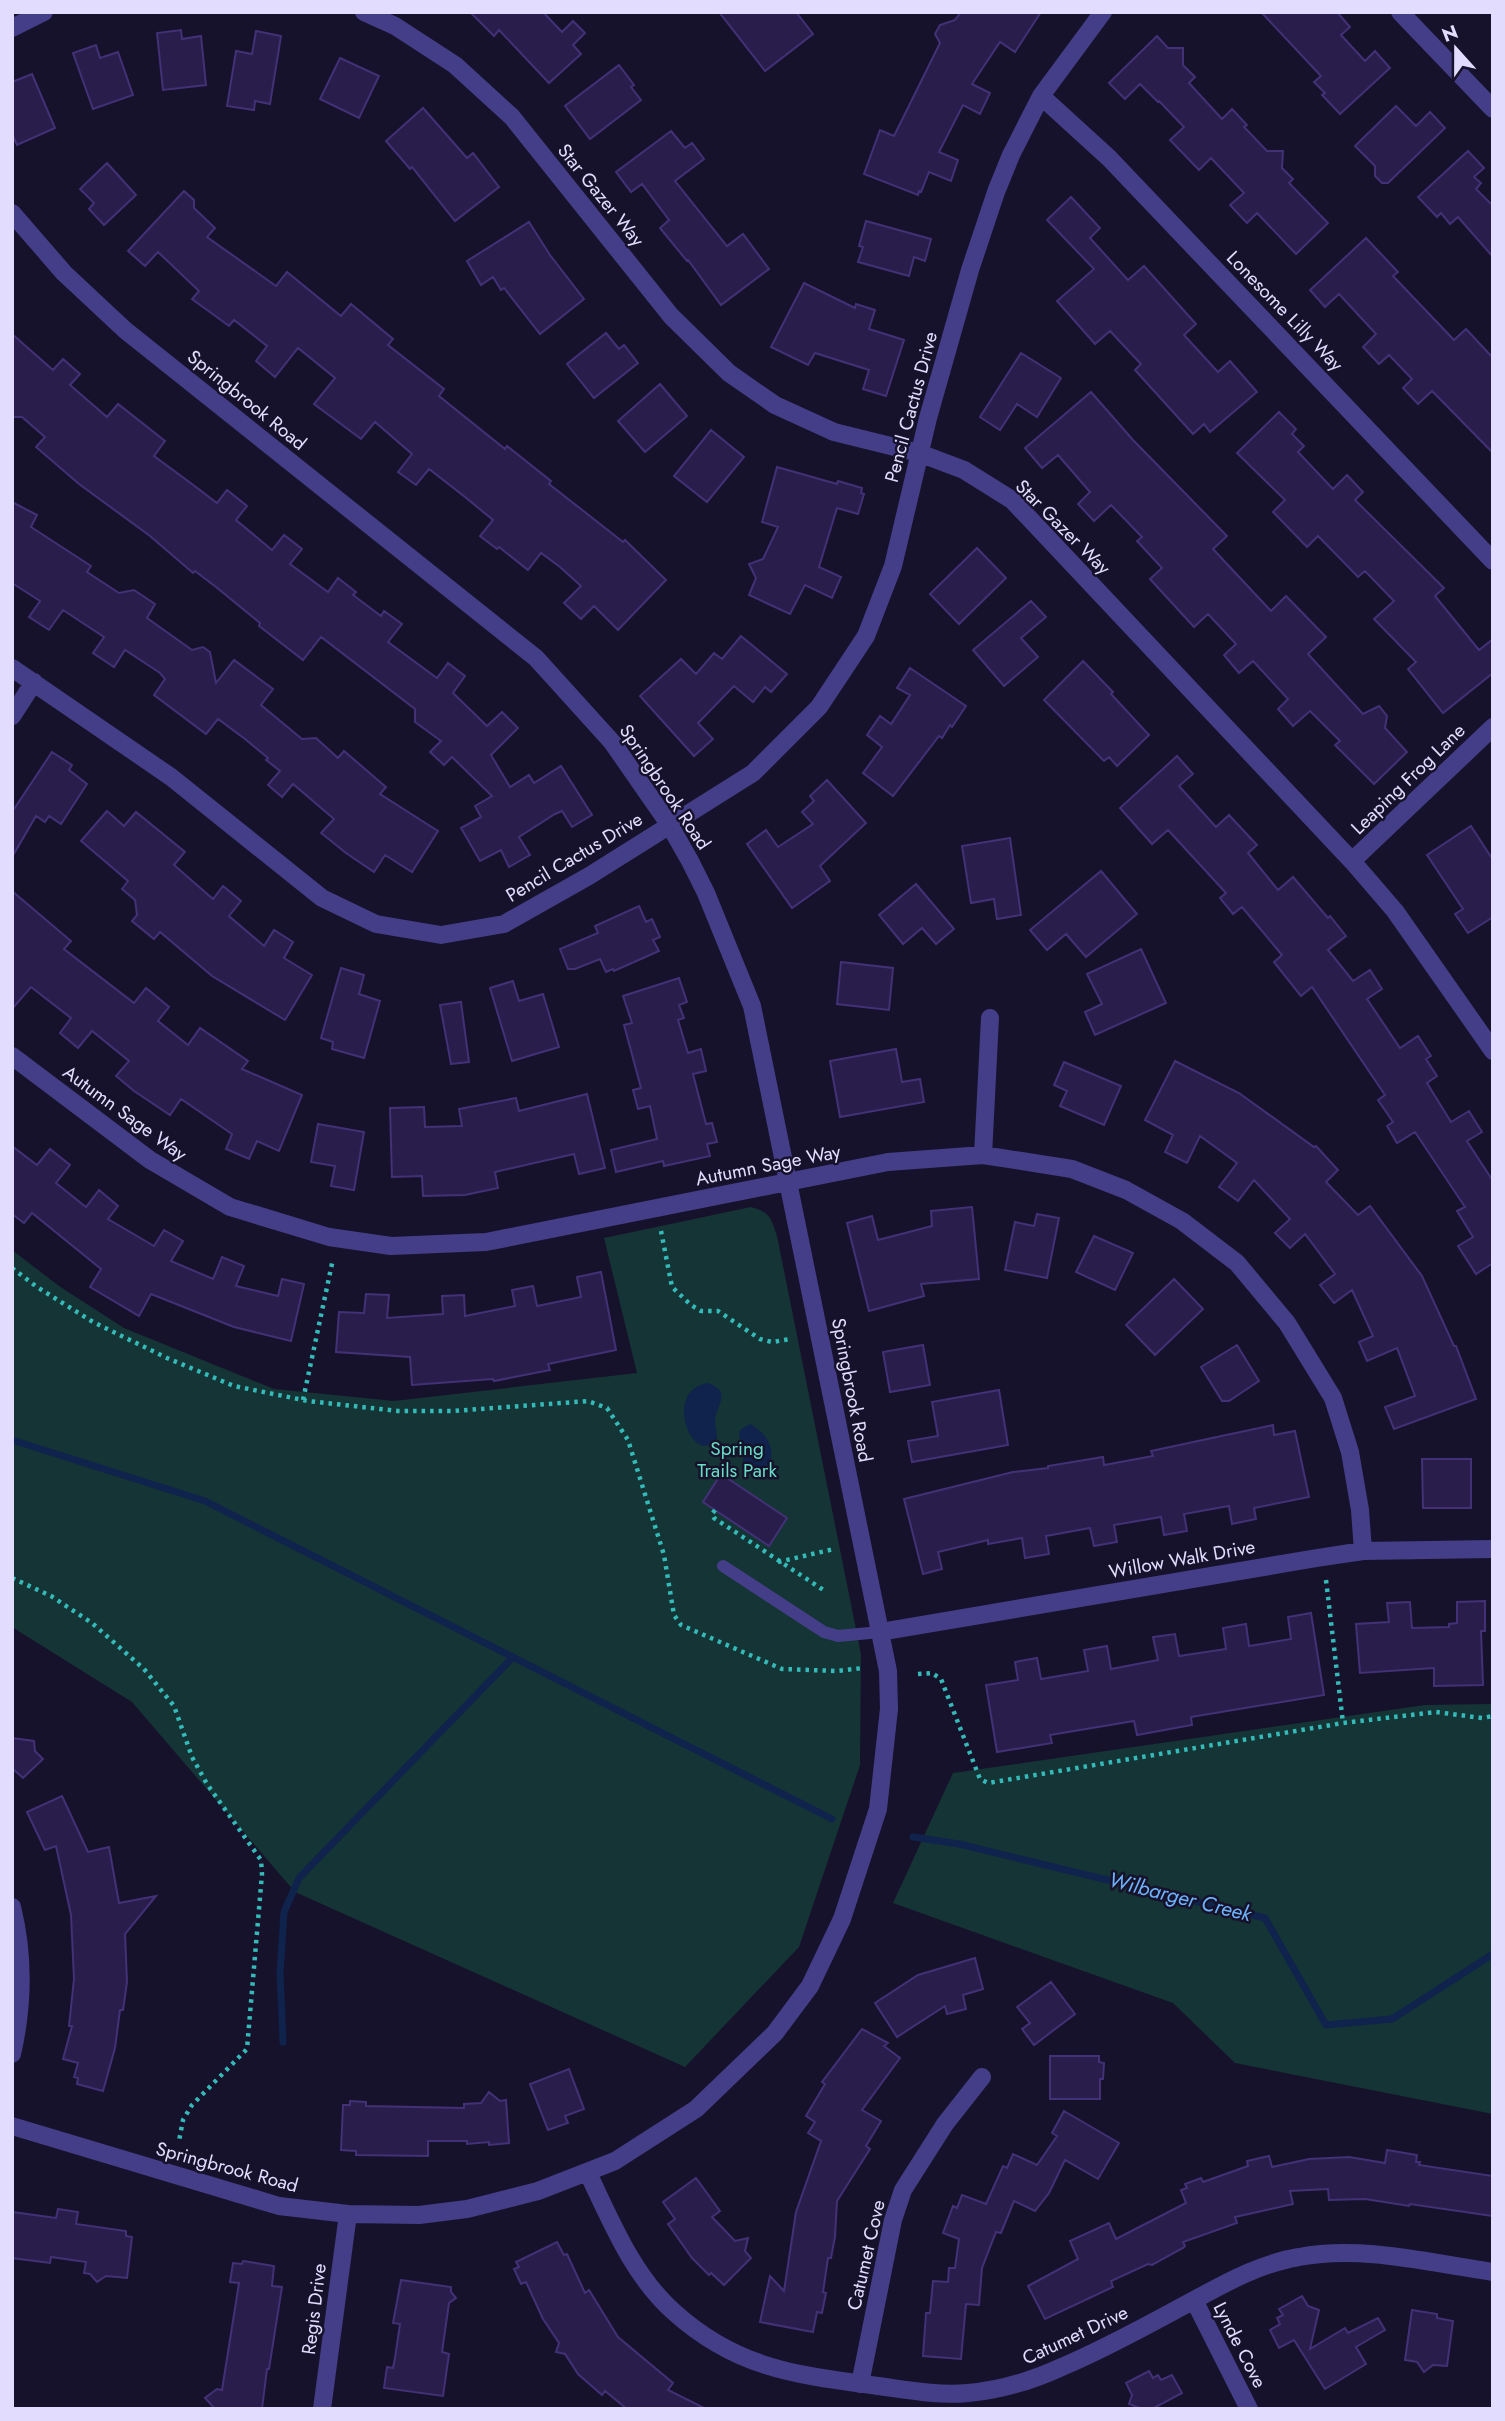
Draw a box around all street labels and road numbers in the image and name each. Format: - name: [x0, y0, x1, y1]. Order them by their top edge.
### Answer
- street label: Star Gazer Way: [551, 138, 651, 253]
- street label: Lonesome Lilly Way: [1221, 245, 1350, 378]
- street label: Pencil Cactus Drive: [878, 328, 944, 485]
- street label: Springbrook Road: [182, 343, 312, 457]
- street label: Star Gazer Way: [1009, 473, 1117, 581]
- street label: Leaping Frog Lane: [1345, 717, 1471, 841]
- street label: Springbrook Road: [613, 719, 717, 855]
- street label: Pencil Cactus Drive: [501, 805, 648, 909]
- street label: Autumn Sage Way: [57, 1059, 193, 1168]
- street label: Autumn Sage Way: [693, 1138, 844, 1192]
- street label: Springbrook Road: [825, 1316, 879, 1464]
- street label: Willow Walk Drive: [1107, 1533, 1257, 1585]
- street label: Springbrook Road: [153, 2135, 301, 2199]
- street label: Catumet Cove: [840, 2197, 892, 2313]
- street label: Regis Drive: [295, 2262, 333, 2356]
- street label: Lynde Cove: [1207, 2297, 1273, 2393]
- street label: Catumet Drive: [1018, 2299, 1132, 2371]

